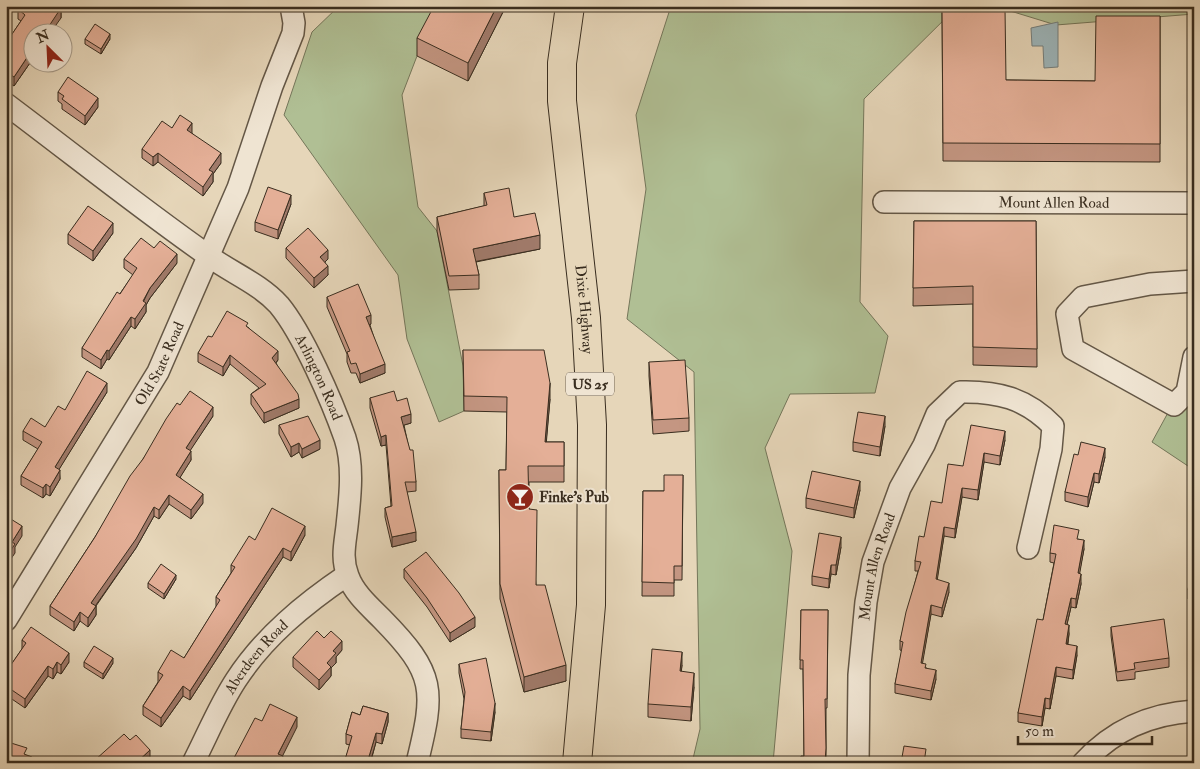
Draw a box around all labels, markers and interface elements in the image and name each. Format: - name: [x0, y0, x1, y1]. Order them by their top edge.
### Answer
- north arrow: [22, 22, 72, 72]
- text: N: [33, 26, 53, 47]
- street label: Mount Allen Road: [999, 193, 1110, 212]
- street label: Dixie Highway: [571, 264, 598, 355]
- street label: Old State Road: [130, 318, 188, 409]
- street label: Arlington Road: [290, 330, 347, 423]
- road number: US 25: [566, 372, 614, 396]
- bar icon: Finke's Pub: [505, 482, 535, 512]
- place label: Finke's Pub: [539, 488, 610, 507]
- street label: Mount Allen Road: [855, 510, 900, 622]
- street label: Aberdeen Road: [219, 615, 292, 698]
- scale bar: [1018, 714, 1151, 746]
- text: 50 m: [1025, 722, 1054, 741]

